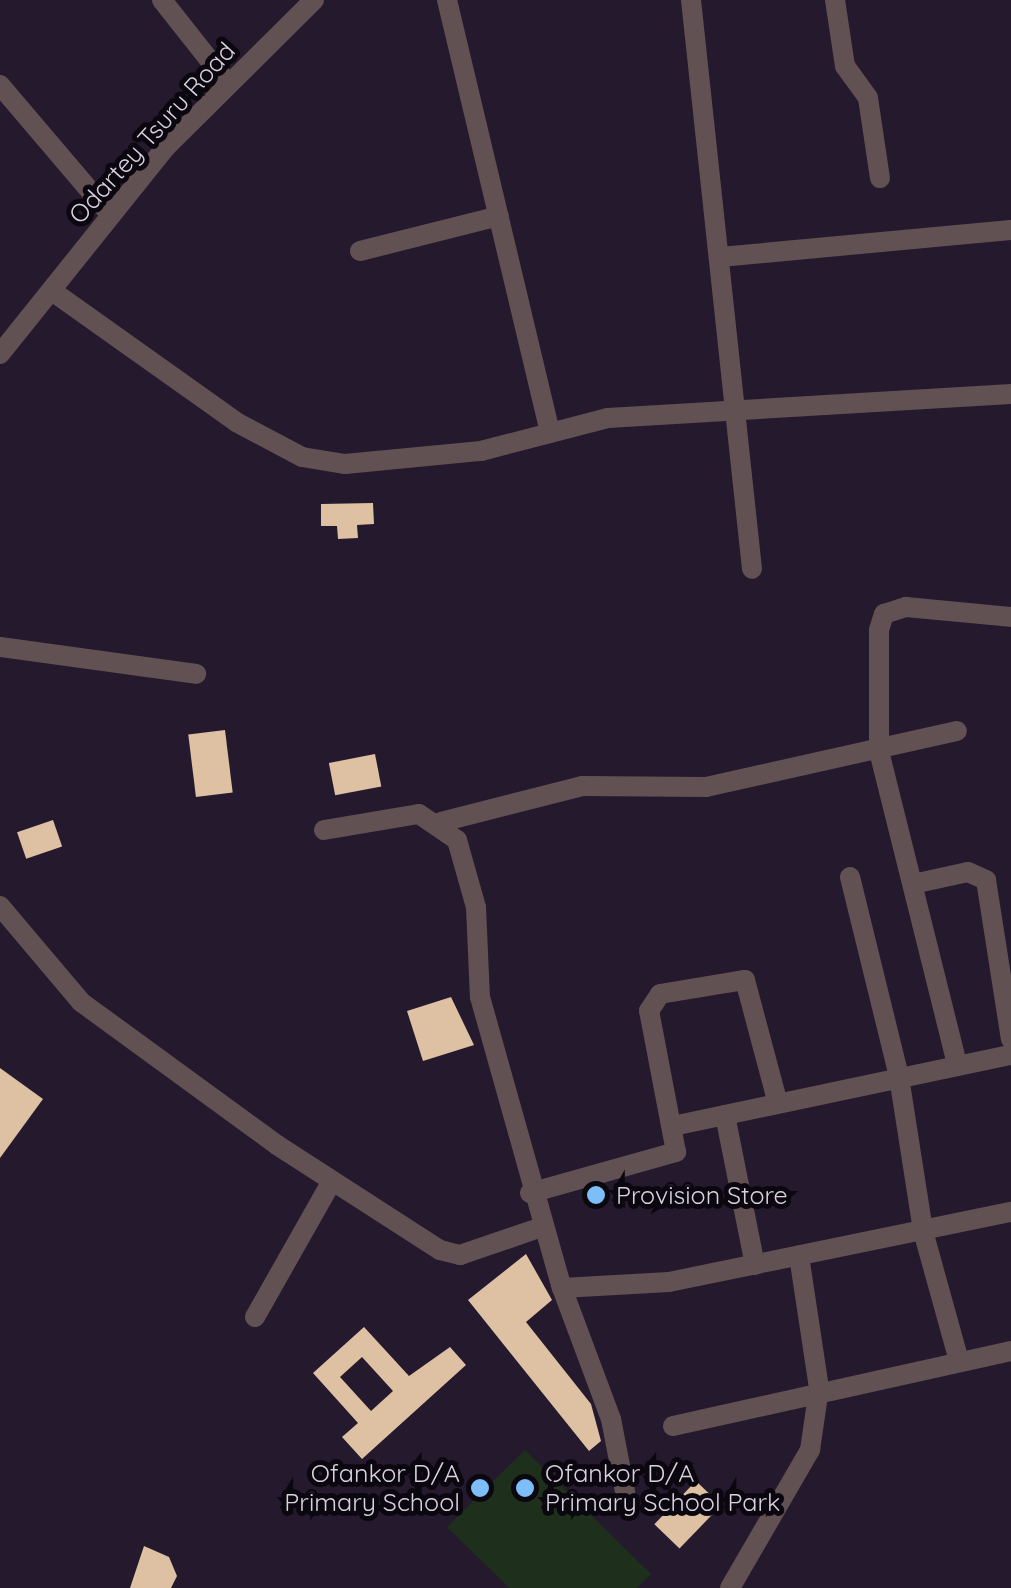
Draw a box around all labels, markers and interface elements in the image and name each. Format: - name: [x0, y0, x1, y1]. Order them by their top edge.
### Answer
- street label: Odartey Tsuru Road: [63, 36, 241, 230]
- place label: Provision Store: [616, 1180, 788, 1210]
- marker: Provision Store: [585, 1184, 607, 1206]
- place label: Ofankor D/A Primary School: [284, 1459, 460, 1518]
- place label: Ofankor D/A Primary School Park: [545, 1459, 780, 1518]
- marker: Ofankor D/A Primary School: [469, 1477, 491, 1499]
- marker: Ofankor D/A Primary School Park: [514, 1477, 536, 1499]

